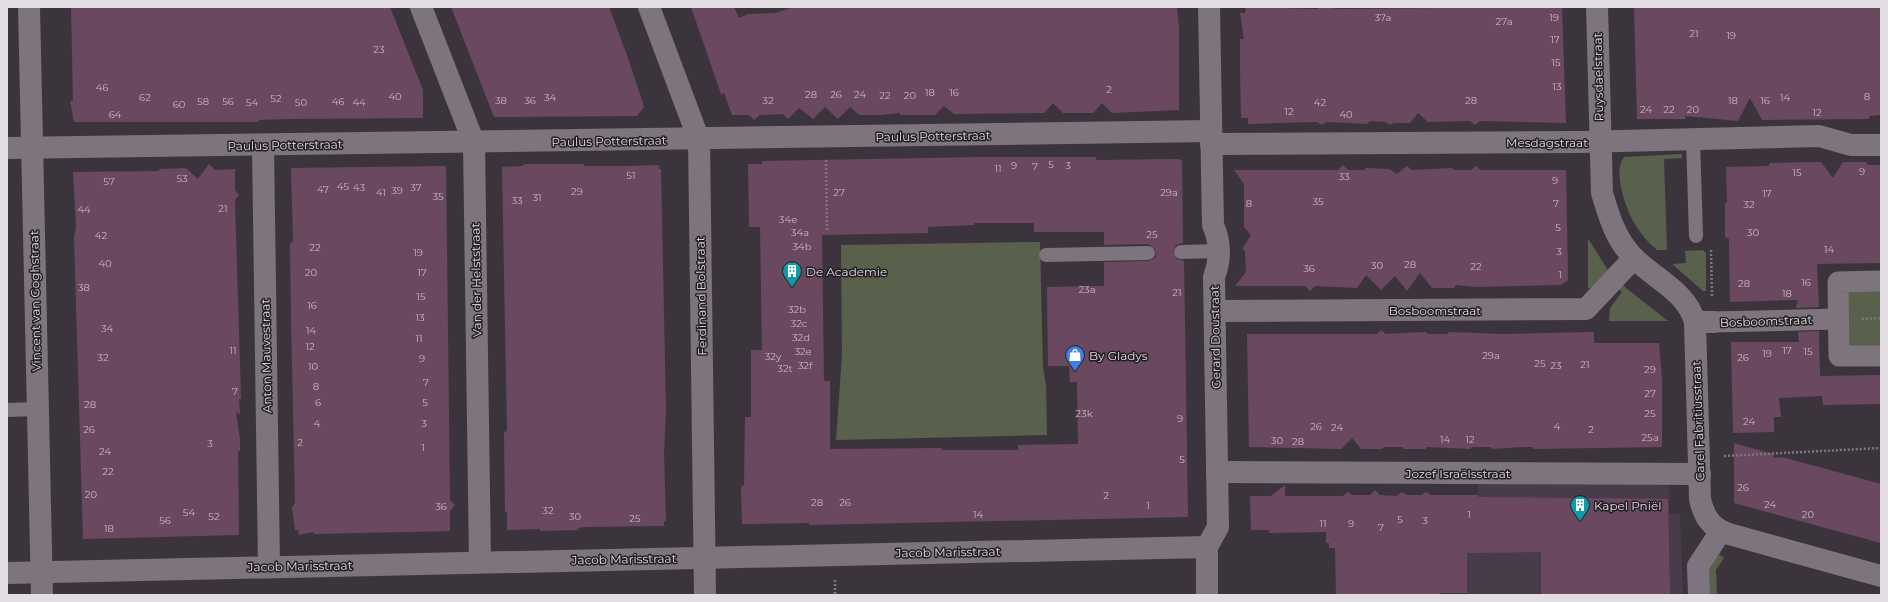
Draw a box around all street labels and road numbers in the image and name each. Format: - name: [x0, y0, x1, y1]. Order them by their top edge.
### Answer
- street label: Ruysdaelstraat: [1590, 32, 1606, 122]
- street label: Paulus Potterstraat: [875, 127, 991, 145]
- street label: Paulus Potterstraat: [551, 132, 667, 150]
- street label: Mesdagstraat: [1506, 135, 1588, 150]
- street label: Paulus Potterstraat: [227, 136, 343, 154]
- street label: Van der Helststraat: [468, 223, 484, 337]
- street label: Vincent van Goghstraat: [26, 230, 44, 372]
- street label: Ferdinand Bolstraat: [692, 236, 710, 356]
- street label: Gerard Doustraat: [1207, 285, 1223, 389]
- street label: Anton Mauvestraat: [258, 299, 274, 413]
- street label: Bosboomstraat: [1389, 303, 1481, 318]
- street label: Bosboomstraat: [1720, 312, 1813, 330]
- street label: Carel Fabritiusstraat: [1688, 361, 1708, 481]
- street label: Jozef Israëlsstraat: [1404, 466, 1511, 481]
- street label: Jacob Marisstraat: [894, 544, 1001, 560]
- street label: Jacob Marisstraat: [570, 551, 677, 567]
- street label: Jacob Marisstraat: [246, 558, 353, 574]

